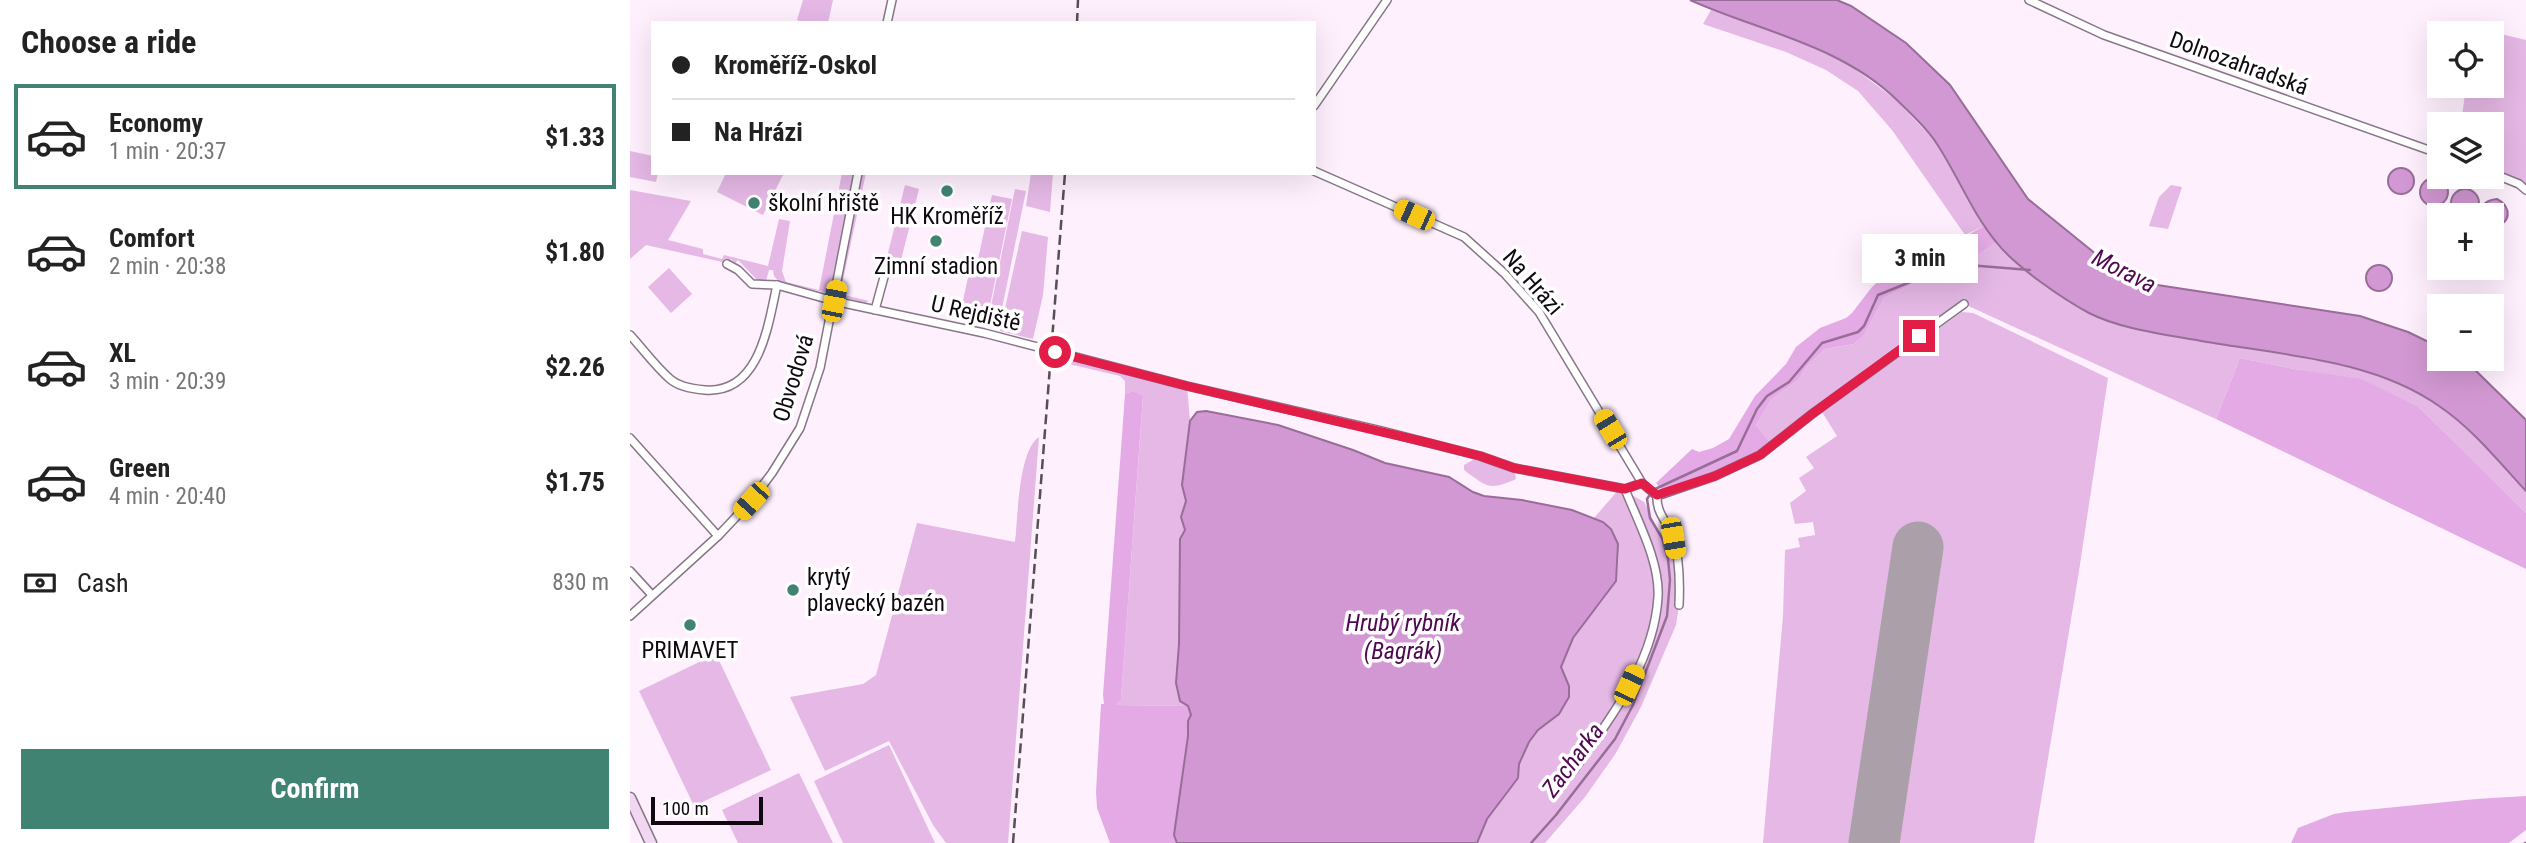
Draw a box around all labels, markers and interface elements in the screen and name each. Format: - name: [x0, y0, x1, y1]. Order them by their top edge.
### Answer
- map controls: [2427, 21, 2504, 371]
- button: locate: [2427, 21, 2504, 98]
- text: Choose a ride: [21, 23, 196, 61]
- street label: Dolnozahradská: [2166, 26, 2312, 101]
- text: Kroměříž-Oskol: [714, 50, 877, 80]
- icon: car: [25, 105, 88, 168]
- text: Economy: [109, 108, 203, 138]
- button: layers: [2427, 112, 2504, 189]
- text: Na Hrázi: [714, 117, 803, 147]
- text: $1.33: [545, 122, 605, 152]
- text: 1 min · 20:37: [109, 138, 226, 165]
- marker: HK Kroměříž: [939, 183, 955, 199]
- place label: školní hřiště: [768, 190, 879, 217]
- marker: školní hřiště: [746, 195, 762, 211]
- car: [1391, 197, 1438, 233]
- place label: HK Kroměříž: [890, 203, 1004, 230]
- button: +: [2427, 203, 2504, 280]
- icon: car: [25, 220, 88, 283]
- text: Comfort: [109, 223, 195, 253]
- marker: Zimní stadion: [928, 233, 944, 249]
- callout: 3 min: [1861, 234, 1977, 284]
- text: $1.80: [545, 237, 605, 267]
- water label: Morava: [2087, 243, 2161, 299]
- street label: Na Hrázi: [1497, 244, 1568, 321]
- text: 3 min: [1894, 245, 1946, 272]
- text: 2 min · 20:38: [109, 253, 226, 280]
- place label: Zimní stadion: [874, 253, 998, 280]
- car: [820, 278, 849, 324]
- street label: U Rejdiště: [928, 290, 1023, 337]
- button: −: [2427, 294, 2504, 371]
- route end: [1903, 320, 1935, 352]
- street label: Obvodová: [767, 331, 820, 425]
- icon: car: [25, 335, 88, 398]
- route start: [1039, 336, 1071, 368]
- text: XL: [109, 338, 136, 368]
- text: $2.26: [545, 352, 605, 382]
- text: 3 min · 20:39: [109, 368, 226, 395]
- car: [1591, 406, 1630, 452]
- icon: car: [25, 450, 88, 513]
- text: Green: [109, 453, 170, 483]
- text: $1.75: [545, 467, 605, 497]
- car: [730, 478, 773, 524]
- text: 4 min · 20:40: [109, 483, 226, 510]
- car: [1660, 515, 1687, 561]
- icon: cash: [21, 564, 59, 602]
- place label: krytý plavecký bazén: [807, 564, 945, 617]
- text: Cash: [77, 568, 129, 598]
- text: 830 m: [552, 569, 609, 596]
- marker: krytý plavecký bazén: [785, 582, 801, 598]
- water label: Hrubý rybník (Bagrák): [1345, 609, 1461, 665]
- marker: PRIMAVET: [682, 617, 698, 633]
- place label: PRIMAVET: [641, 637, 739, 664]
- car: [1611, 662, 1648, 708]
- water label: Zacharka: [1536, 718, 1610, 803]
- button: Confirm: [21, 749, 609, 829]
- scale bar: [651, 794, 763, 826]
- text: 100 m: [662, 797, 709, 820]

